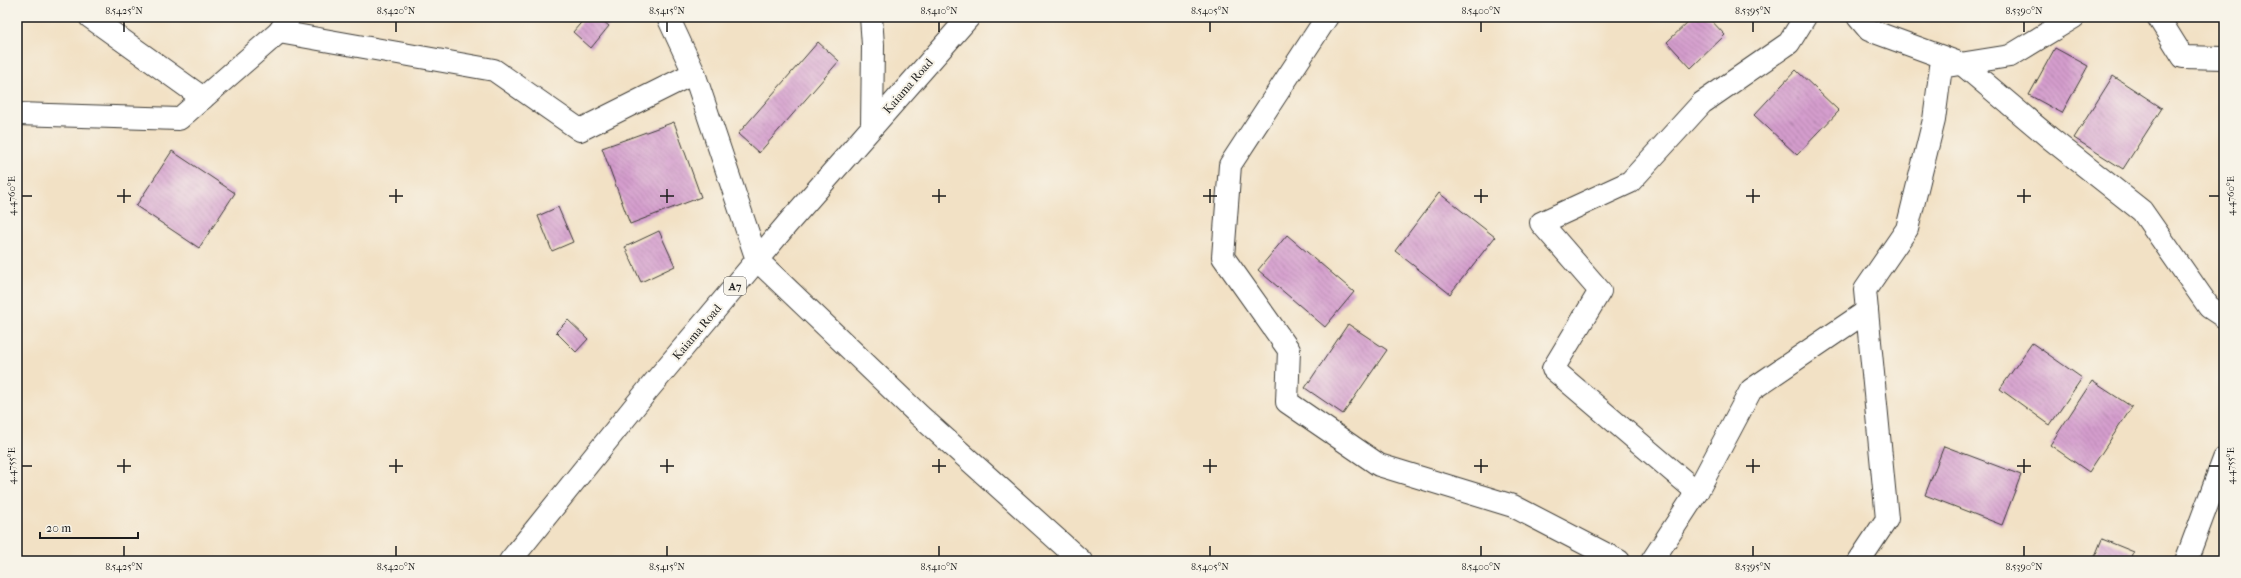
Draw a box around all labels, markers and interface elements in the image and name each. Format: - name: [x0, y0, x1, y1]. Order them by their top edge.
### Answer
- text: 8.5425°N: [105, 5, 143, 17]
- text: 8.5420°N: [377, 5, 416, 17]
- text: 8.5415°N: [649, 5, 685, 17]
- text: 8.5410°N: [920, 5, 958, 17]
- text: 8.5405°N: [1191, 5, 1229, 17]
- text: 8.5400°N: [1461, 5, 1501, 17]
- text: 8.5395°N: [1735, 5, 1771, 17]
- text: 8.5390°N: [2006, 5, 2043, 17]
- street label: Kaiama Road: [880, 55, 936, 116]
- text: 4.4760°E: [6, 176, 18, 216]
- text: 4.4760°E: [2225, 176, 2237, 216]
- road number: A7: [724, 277, 746, 295]
- street label: Kaiama Road: [670, 301, 725, 363]
- text: 4.4755°E: [6, 447, 18, 485]
- text: 4.4755°E: [2225, 447, 2237, 485]
- scale bar: [40, 514, 138, 540]
- text: 20 m: [46, 521, 71, 535]
- text: 8.5425°N: [105, 561, 143, 573]
- text: 8.5420°N: [377, 561, 416, 573]
- text: 8.5415°N: [649, 561, 685, 573]
- text: 8.5410°N: [920, 561, 958, 573]
- text: 8.5405°N: [1191, 561, 1229, 573]
- text: 8.5400°N: [1461, 561, 1501, 573]
- text: 8.5395°N: [1735, 561, 1771, 573]
- text: 8.5390°N: [2006, 561, 2043, 573]

